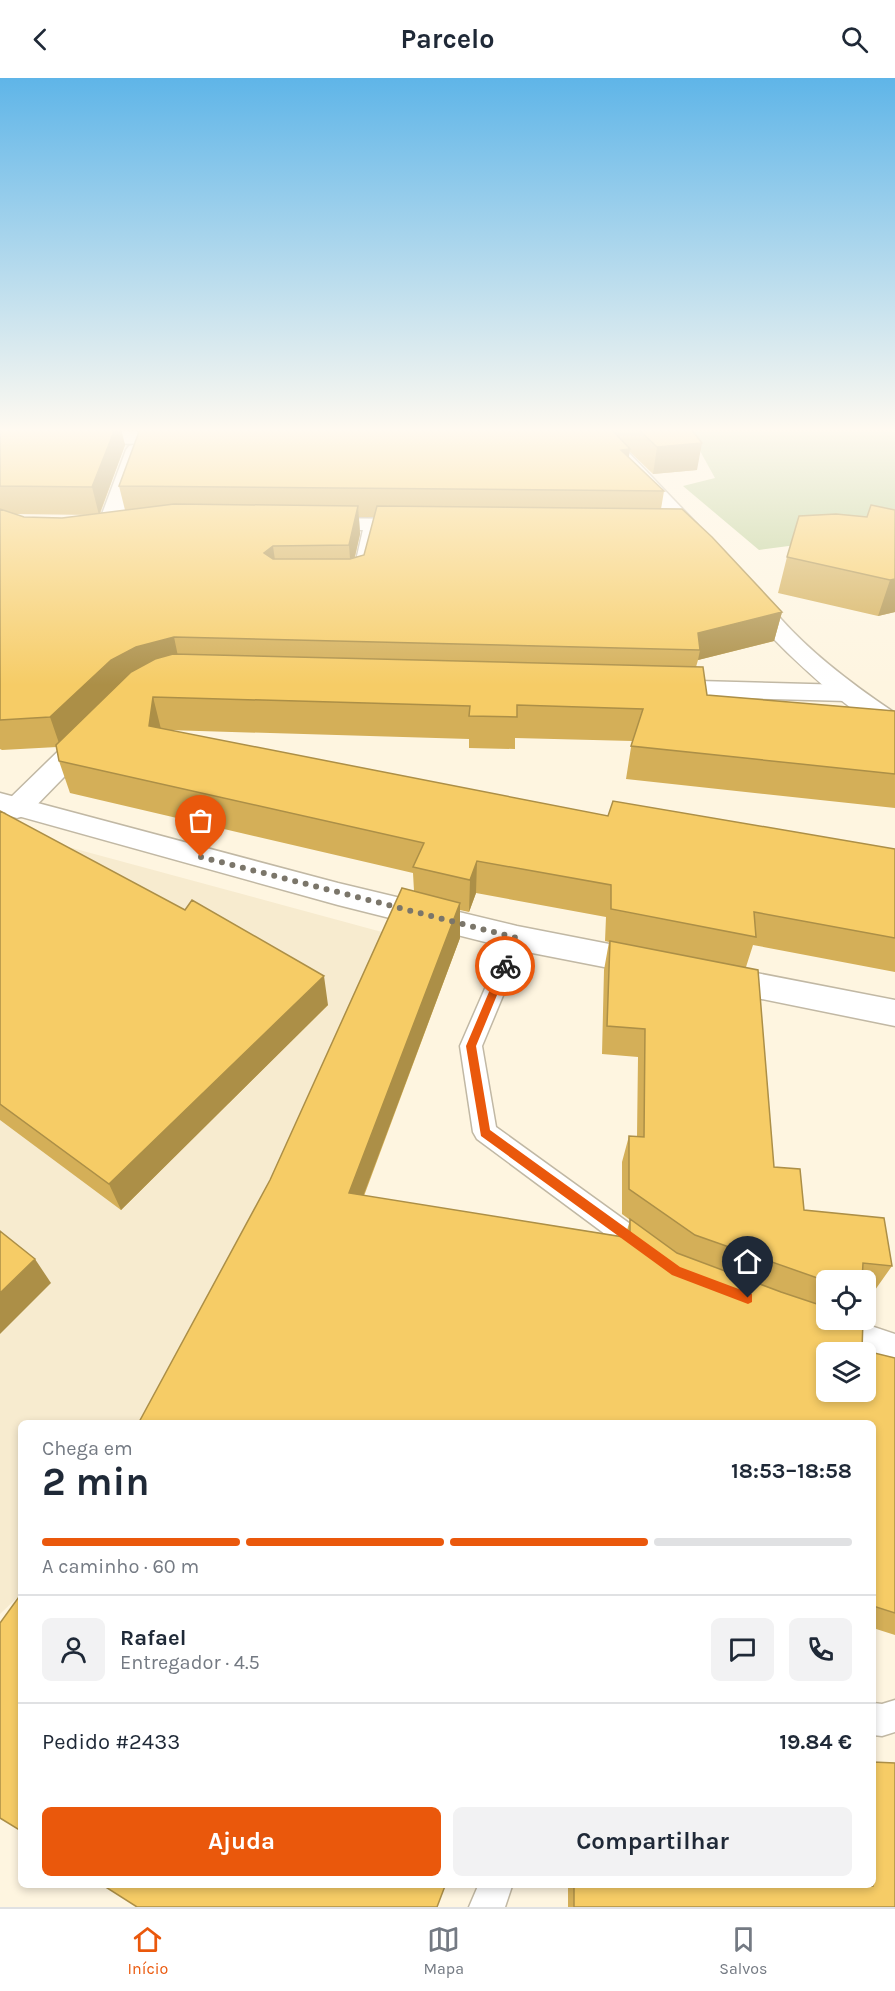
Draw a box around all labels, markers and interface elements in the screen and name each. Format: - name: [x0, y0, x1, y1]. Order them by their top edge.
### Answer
- icon: back: [24, 23, 57, 56]
- text: Parcelo: [400, 23, 495, 55]
- icon: search: [838, 23, 871, 56]
- pin: [175, 795, 226, 857]
- icon: bag: [184, 804, 217, 837]
- courier: [475, 936, 535, 996]
- icon: bike: [489, 950, 522, 983]
- pin: [722, 1236, 773, 1298]
- icon: home: [731, 1245, 764, 1278]
- map controls: [816, 1270, 876, 1402]
- button: locate: [816, 1270, 876, 1330]
- button: layers: [816, 1342, 876, 1402]
- text: Chega em: [42, 1437, 133, 1460]
- text: 18:53–18:58: [731, 1458, 852, 1484]
- text: 2 min: [42, 1459, 150, 1505]
- text: A caminho · 60 m: [42, 1555, 199, 1578]
- button: person: [42, 1618, 105, 1681]
- button: chat: [711, 1618, 774, 1681]
- button: phone: [789, 1618, 852, 1681]
- text: Rafael: [120, 1625, 186, 1651]
- text: Entregador · 4.5: [120, 1651, 260, 1674]
- text: Pedido #2433: [42, 1729, 180, 1755]
- text: 19.84 €: [779, 1729, 852, 1755]
- button: Ajuda: [42, 1807, 441, 1876]
- button: Compartilhar: [453, 1807, 852, 1876]
- tab: Início: [128, 1923, 168, 1978]
- tab: Mapa: [423, 1923, 464, 1978]
- tab: Salvos: [719, 1923, 767, 1978]

